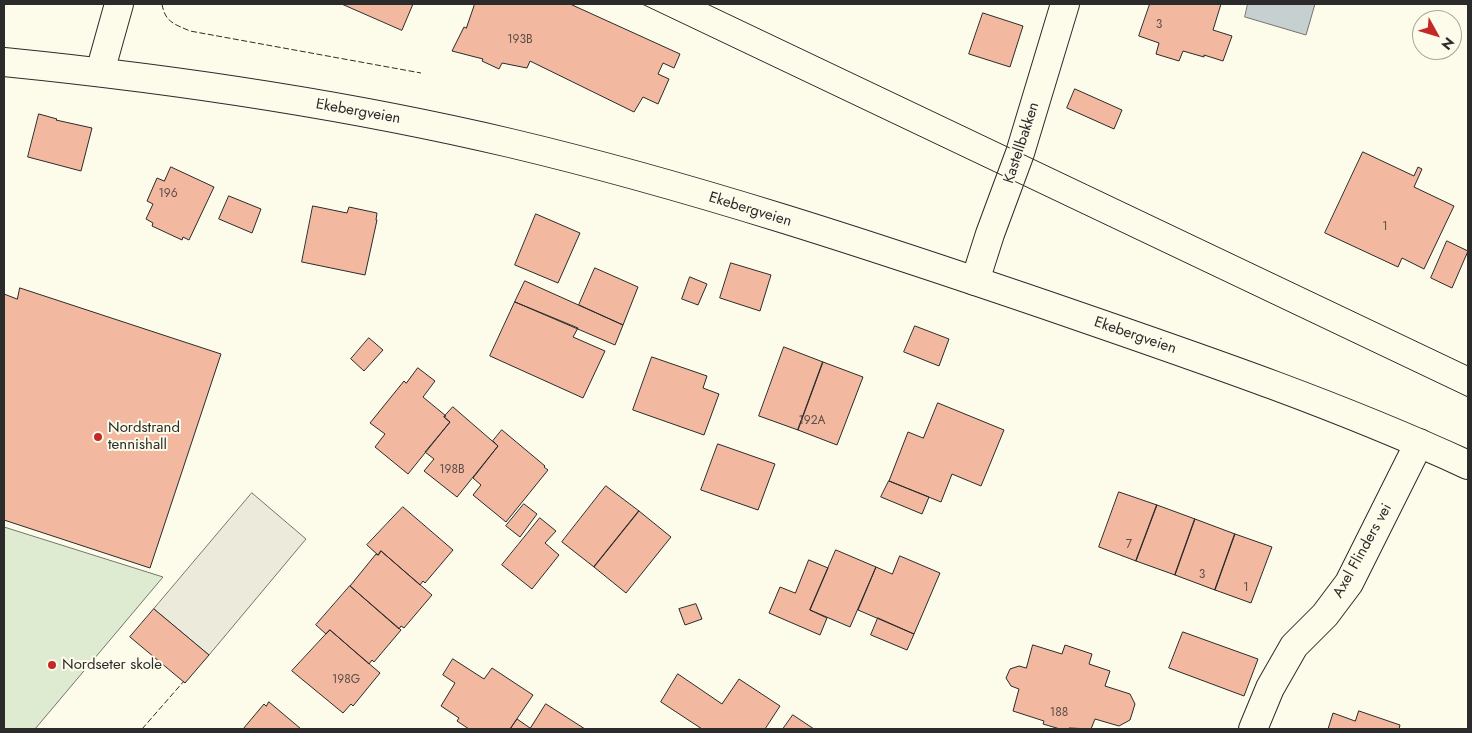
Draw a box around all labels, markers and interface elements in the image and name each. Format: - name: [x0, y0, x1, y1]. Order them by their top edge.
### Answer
- north arrow: [1412, 10, 1462, 60]
- house number: 3: [1156, 18, 1162, 32]
- house number: 193B: [507, 33, 533, 47]
- text: N: [1437, 33, 1459, 54]
- street label: Ekebergveien: [314, 96, 402, 128]
- street label: Kastellbakken: [1000, 100, 1044, 186]
- house number: 196: [158, 187, 178, 201]
- street label: Ekebergveien: [706, 189, 794, 231]
- house number: 1: [1382, 220, 1388, 234]
- street label: Ekebergveien: [1092, 314, 1178, 358]
- house number: 192A: [798, 414, 826, 428]
- place label: Nordstrand tennishall: [108, 419, 180, 454]
- marker: Nordstrand tennishall: [92, 431, 104, 443]
- house number: 198B: [439, 463, 465, 477]
- street label: Axel Flinders vei: [1330, 501, 1396, 601]
- house number: 7: [1126, 538, 1132, 552]
- house number: 3: [1199, 568, 1205, 582]
- house number: 1: [1243, 581, 1249, 595]
- place label: Nordseter skole: [62, 656, 162, 674]
- marker: Nordseter skole: [46, 659, 58, 671]
- house number: 198G: [332, 673, 360, 687]
- house number: 188: [1050, 706, 1068, 720]

